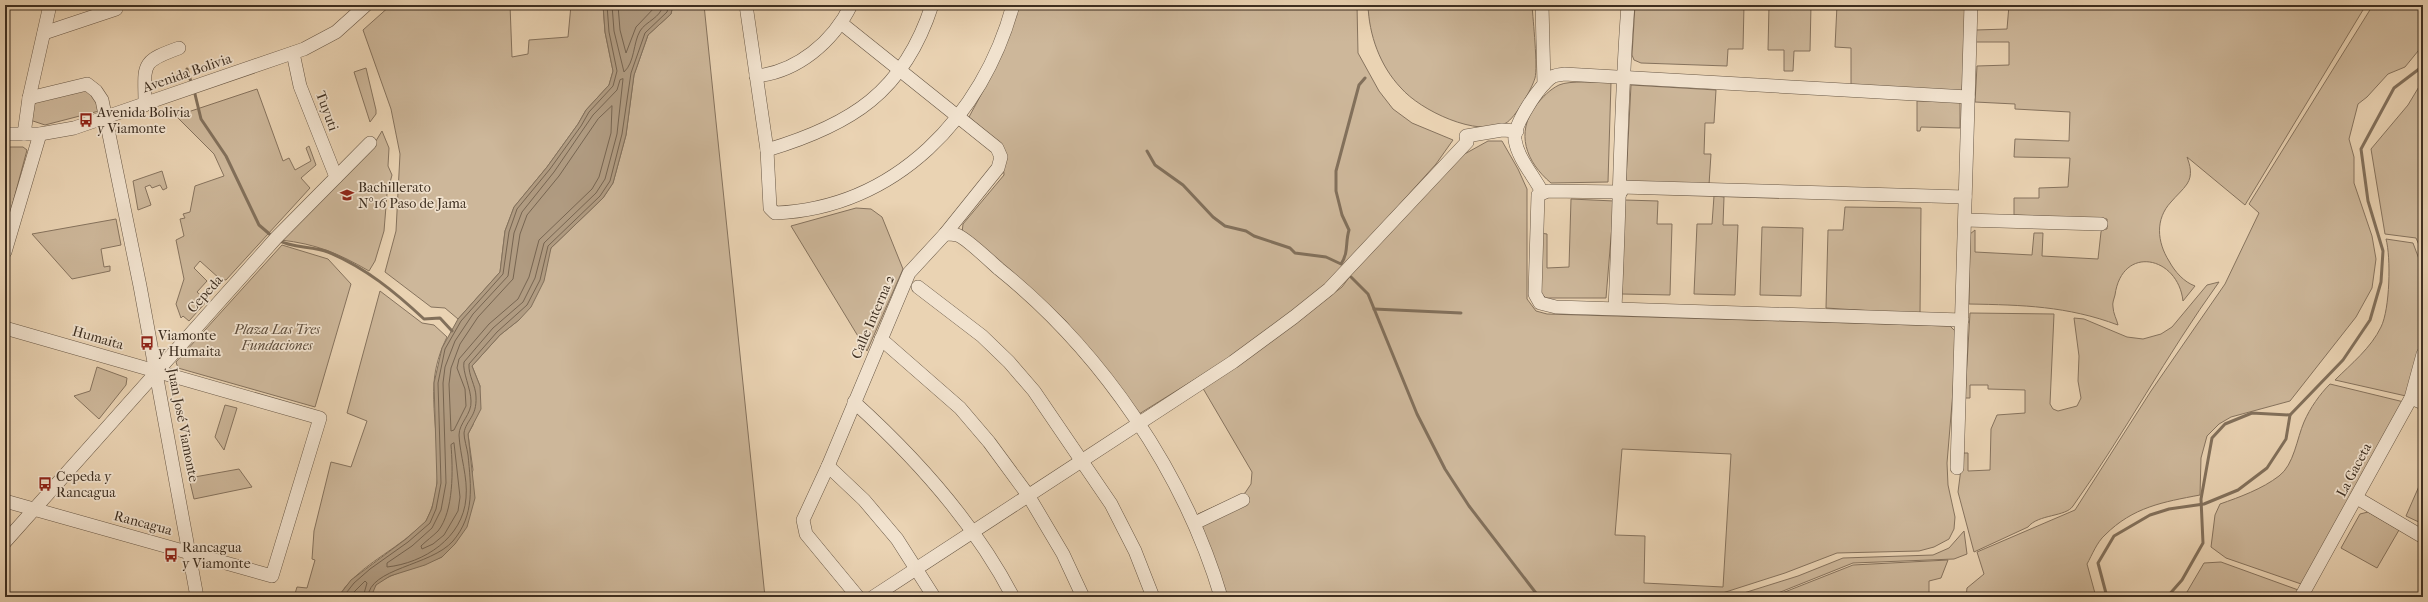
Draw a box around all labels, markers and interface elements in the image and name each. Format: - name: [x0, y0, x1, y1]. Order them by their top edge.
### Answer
- street label: Avenida Bolivia: [139, 50, 234, 97]
- street label: Tuyuti: [312, 89, 342, 133]
- place label: Avenida Bolivia y Viamonte: [96, 104, 191, 137]
- bus stop icon: Avenida Bolivia y Viamonte: [78, 112, 94, 128]
- place label: Bachillerato Nº16 Paso de Jama: [358, 179, 467, 212]
- school or university icon: Bachillerato Nº16 Paso de Jama: [339, 187, 355, 203]
- street label: Cepeda: [184, 271, 227, 316]
- street label: Calle Interna 2: [848, 272, 898, 362]
- park label: Plaza Las Tres Fundaciones: [233, 321, 321, 354]
- street label: Humaita: [70, 323, 126, 354]
- place label: Viamonte y Humaita: [157, 327, 221, 360]
- bus stop icon: Viamonte y Humaita: [139, 335, 155, 351]
- street label: Juan José Viamonte: [163, 365, 202, 484]
- street label: La Gaceta: [2333, 440, 2376, 500]
- place label: Cepeda y Rancagua: [56, 468, 116, 501]
- bus stop icon: Cepeda y Rancagua: [37, 476, 53, 492]
- street label: Rancagua: [112, 507, 175, 539]
- place label: Rancagua y Viamonte: [182, 539, 251, 572]
- bus stop icon: Rancagua y Viamonte: [163, 547, 179, 563]

